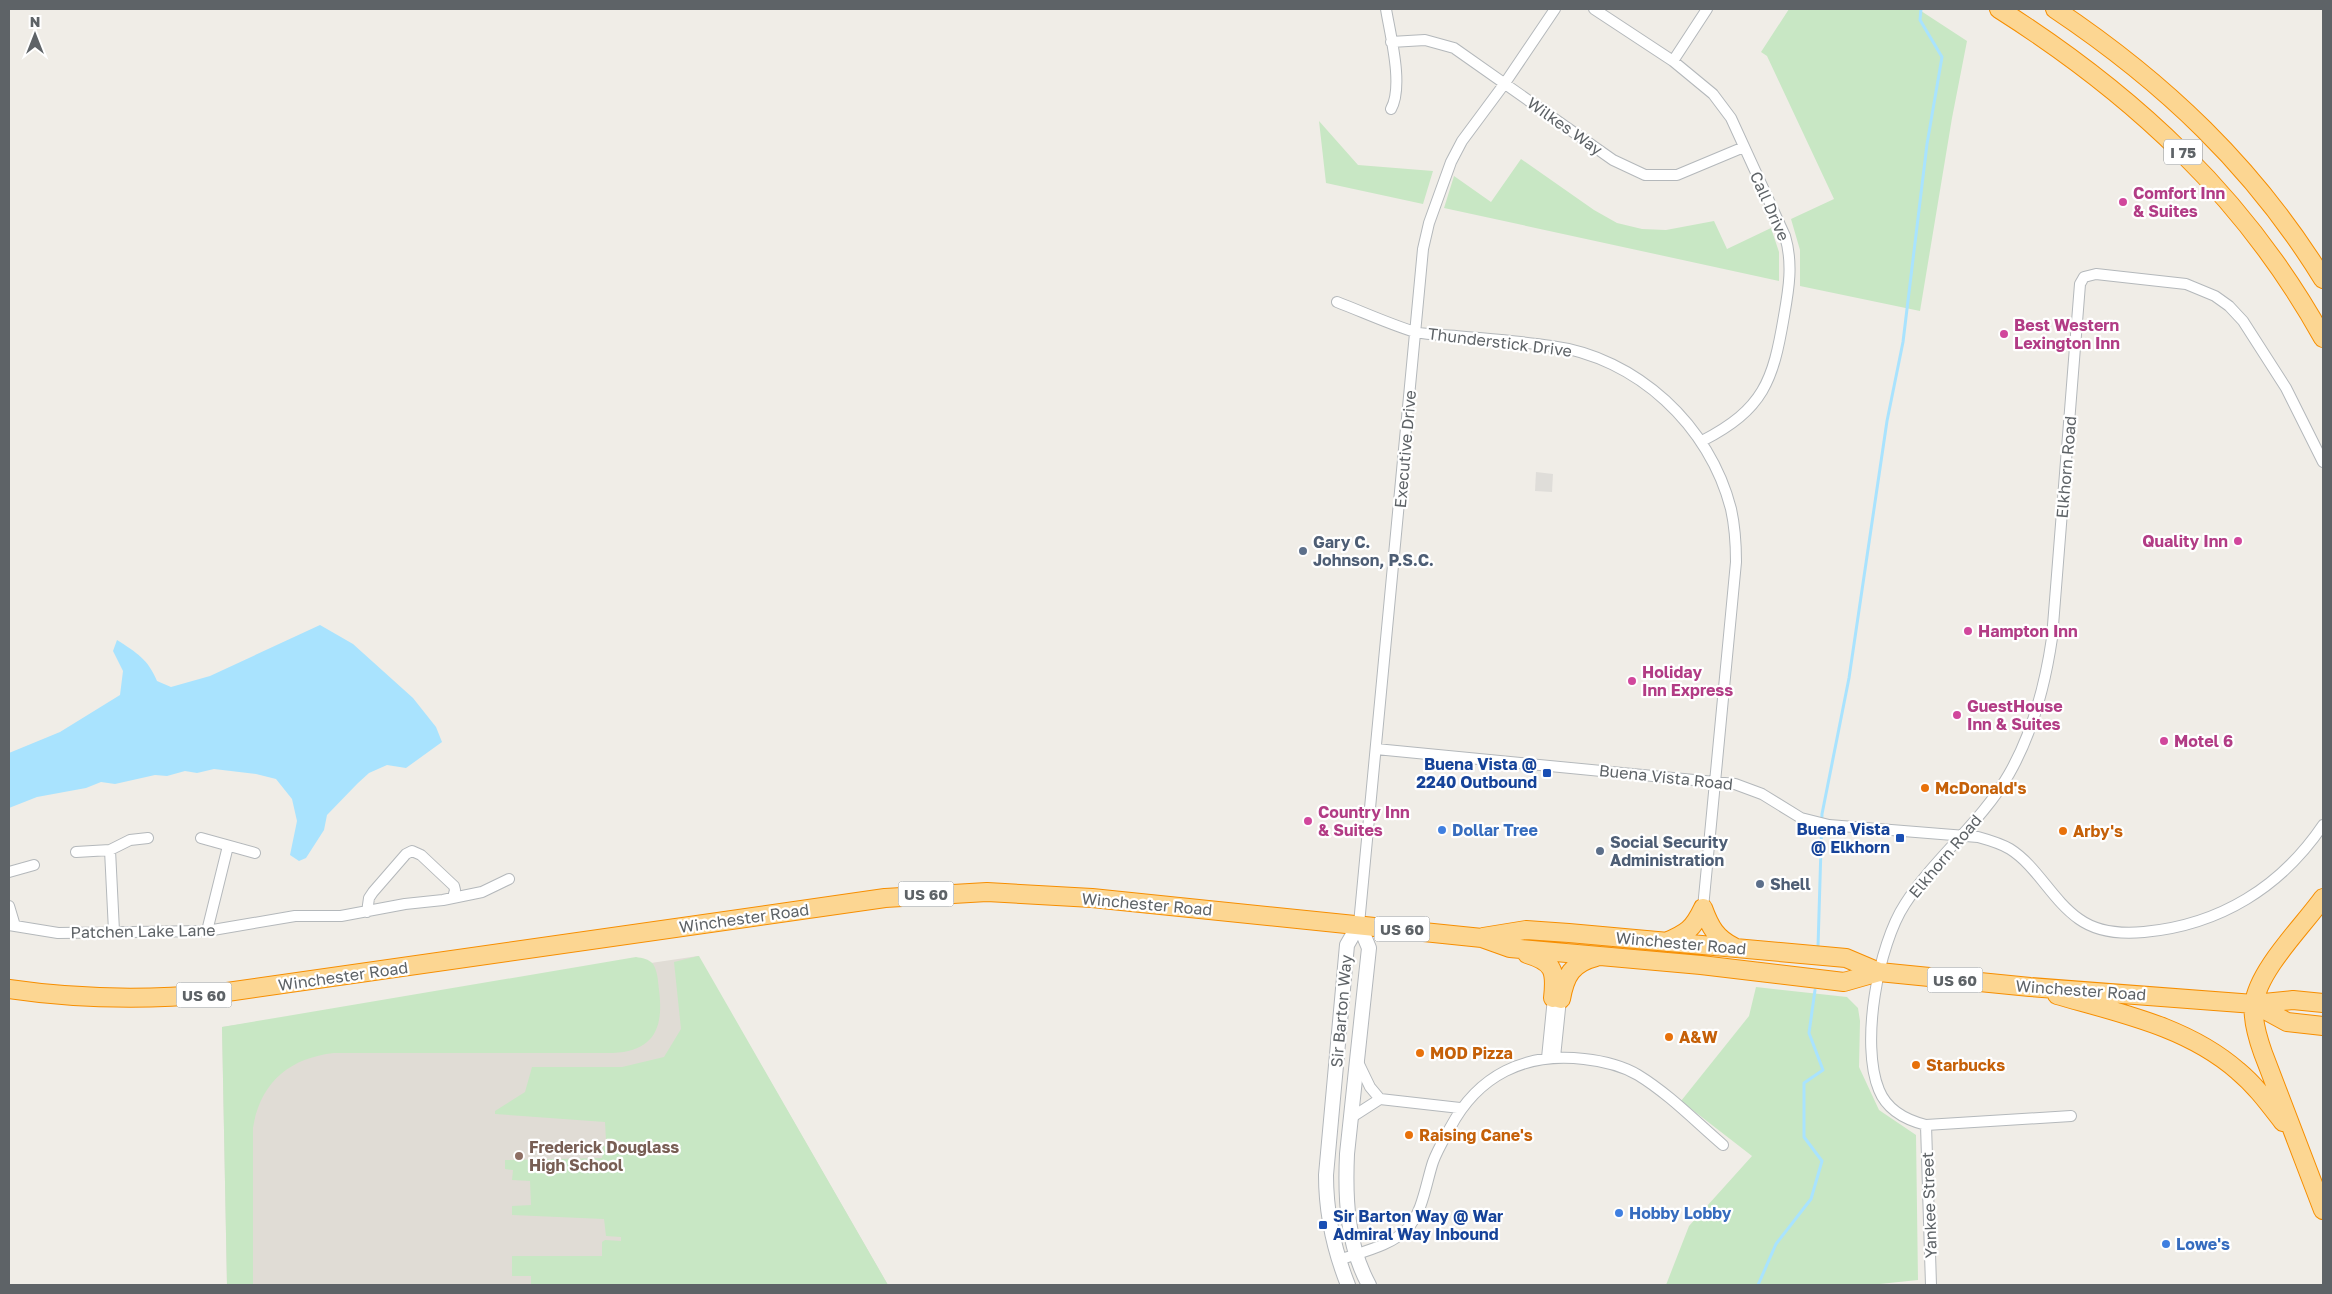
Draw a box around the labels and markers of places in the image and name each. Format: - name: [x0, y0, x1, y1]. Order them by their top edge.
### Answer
- place label: Comfort Inn & Suites: [2133, 183, 2225, 221]
- marker: Comfort Inn & Suites: [2117, 196, 2129, 208]
- place label: Best Western Lexington Inn: [2014, 315, 2120, 353]
- marker: Best Western Lexington Inn: [1998, 328, 2010, 340]
- place label: Quality Inn: [2142, 531, 2228, 551]
- place label: Gary C. Johnson, P.S.C.: [1313, 532, 1434, 570]
- marker: Quality Inn: [2232, 535, 2244, 547]
- marker: Gary C. Johnson, P.S.C.: [1297, 545, 1309, 557]
- place label: Hampton Inn: [1978, 621, 2078, 641]
- marker: Hampton Inn: [1962, 625, 1974, 637]
- place label: Holiday Inn Express: [1642, 662, 1733, 700]
- marker: Holiday Inn Express: [1626, 675, 1638, 687]
- place label: GuestHouse Inn & Suites: [1967, 696, 2063, 734]
- marker: GuestHouse Inn & Suites: [1951, 709, 1963, 721]
- place label: Motel 6: [2174, 731, 2233, 751]
- marker: Motel 6: [2158, 735, 2170, 747]
- place label: Buena Vista @ 2240 Outbound: [1416, 754, 1537, 792]
- marker: Buena Vista @ 2240 Outbound: [1541, 767, 1553, 779]
- place label: McDonald's: [1935, 778, 2026, 798]
- marker: McDonald's: [1919, 782, 1931, 794]
- place label: Country Inn & Suites: [1318, 802, 1410, 840]
- marker: Country Inn & Suites: [1302, 815, 1314, 827]
- place label: Buena Vista @ Elkhorn: [1796, 819, 1890, 857]
- place label: Dollar Tree: [1452, 820, 1538, 840]
- place label: Arby's: [2073, 821, 2123, 841]
- marker: Dollar Tree: [1436, 824, 1448, 836]
- marker: Arby's: [2057, 825, 2069, 837]
- place label: Social Security Administration: [1610, 832, 1729, 870]
- marker: Buena Vista @ Elkhorn: [1894, 832, 1906, 844]
- marker: Social Security Administration: [1594, 845, 1606, 857]
- place label: Shell: [1770, 874, 1811, 894]
- marker: Shell: [1754, 878, 1766, 890]
- place label: A&W: [1679, 1027, 1718, 1047]
- marker: A&W: [1663, 1031, 1675, 1043]
- place label: MOD Pizza: [1430, 1043, 1513, 1063]
- marker: MOD Pizza: [1414, 1047, 1426, 1059]
- place label: Starbucks: [1926, 1055, 2005, 1075]
- marker: Starbucks: [1910, 1059, 1922, 1071]
- place label: Raising Cane's: [1419, 1125, 1533, 1145]
- marker: Raising Cane's: [1403, 1129, 1415, 1141]
- place label: Frederick Douglass High School: [529, 1137, 679, 1175]
- marker: Frederick Douglass High School: [513, 1150, 525, 1162]
- place label: Hobby Lobby: [1629, 1203, 1732, 1223]
- place label: Sir Barton Way @ War Admiral Way Inbound: [1333, 1206, 1503, 1244]
- marker: Hobby Lobby: [1613, 1207, 1625, 1219]
- marker: Sir Barton Way @ War Admiral Way Inbound: [1317, 1219, 1329, 1231]
- place label: Lowe's: [2176, 1234, 2230, 1254]
- marker: Lowe's: [2160, 1238, 2172, 1250]

